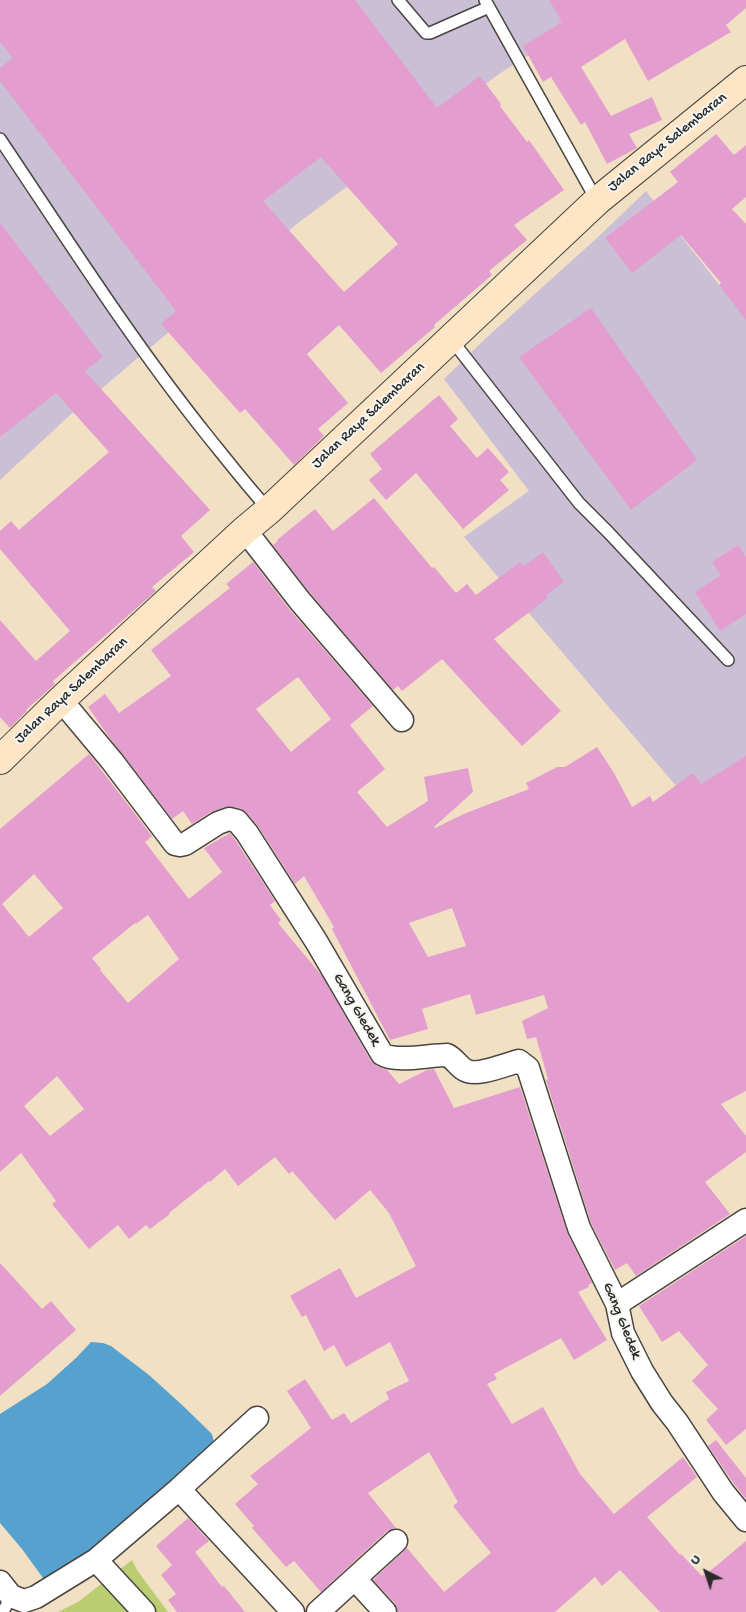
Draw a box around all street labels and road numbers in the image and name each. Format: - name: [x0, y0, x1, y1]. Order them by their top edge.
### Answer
- street label: Jalan Raya Salembaran: [605, 89, 731, 197]
- street label: Jalan Raya Salembaran: [309, 359, 429, 473]
- street label: Jalan Raya Salembaran: [12, 634, 132, 748]
- street label: Gang Gledek: [328, 971, 384, 1049]
- street label: Gang Gledek: [598, 1280, 644, 1362]

